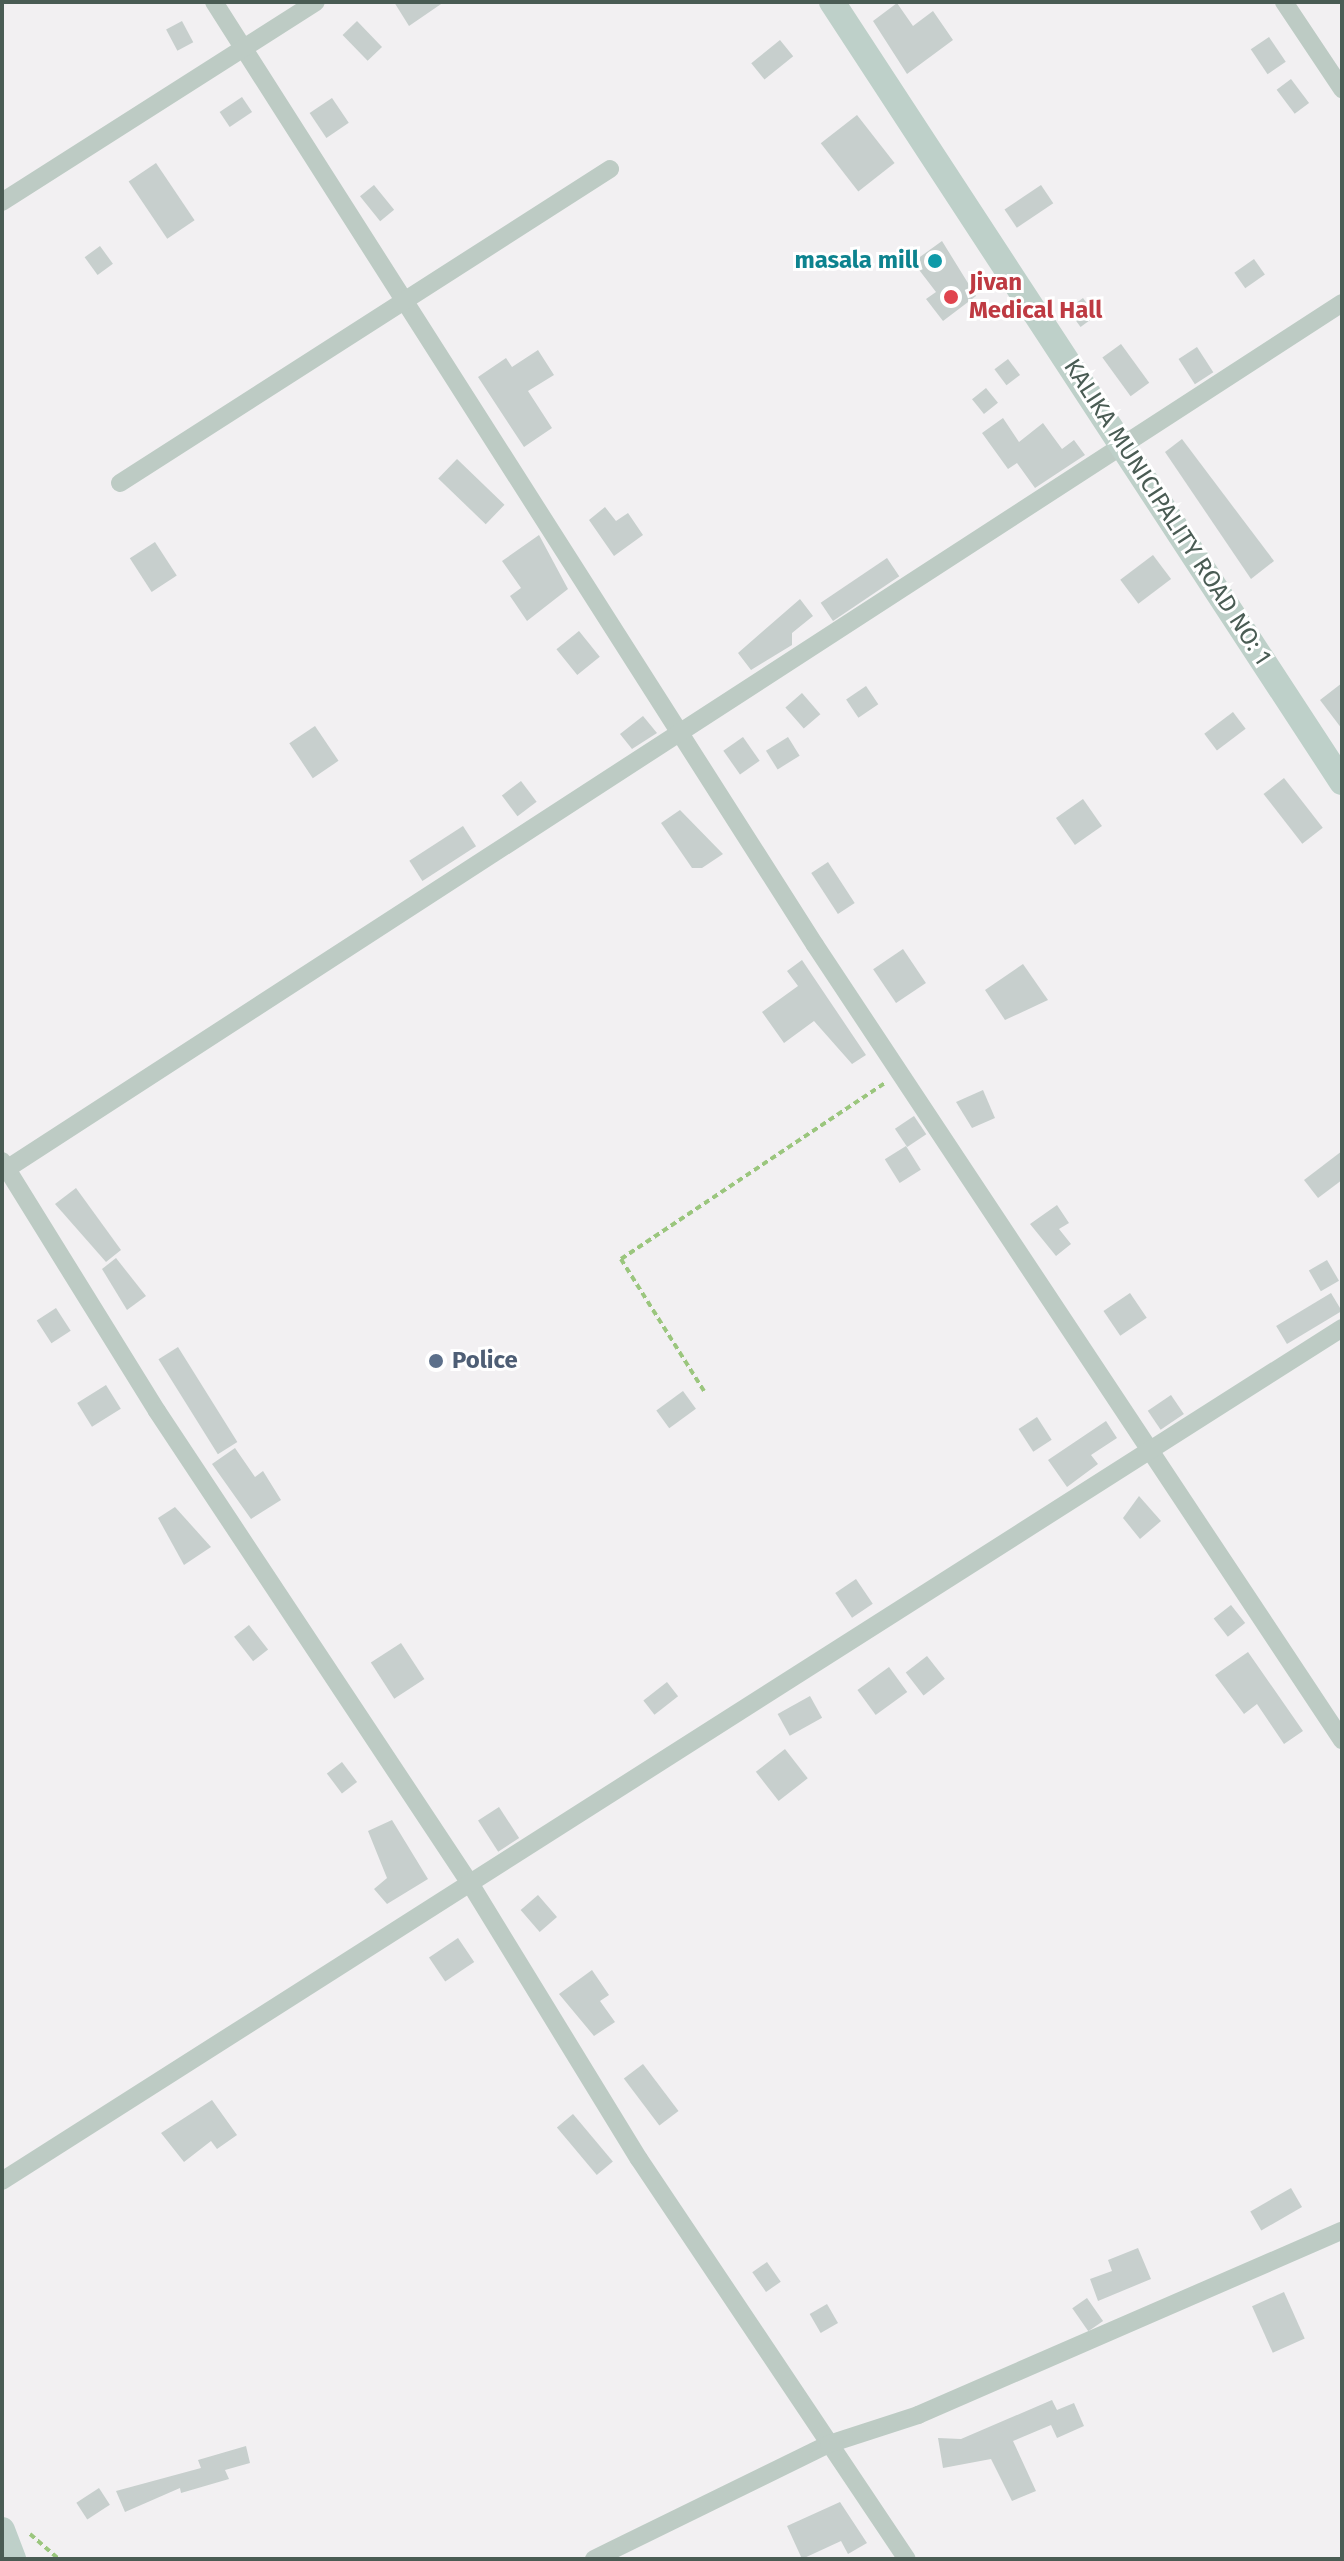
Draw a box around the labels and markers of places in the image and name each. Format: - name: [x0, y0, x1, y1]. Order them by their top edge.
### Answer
- place label: masala mill: [794, 247, 919, 275]
- marker: masala mill: [926, 252, 944, 270]
- place label: Jivan Medical Hall: [969, 269, 1102, 325]
- marker: Jivan Medical Hall: [940, 286, 962, 308]
- place label: Police: [452, 1347, 518, 1375]
- marker: Police: [427, 1352, 445, 1370]

